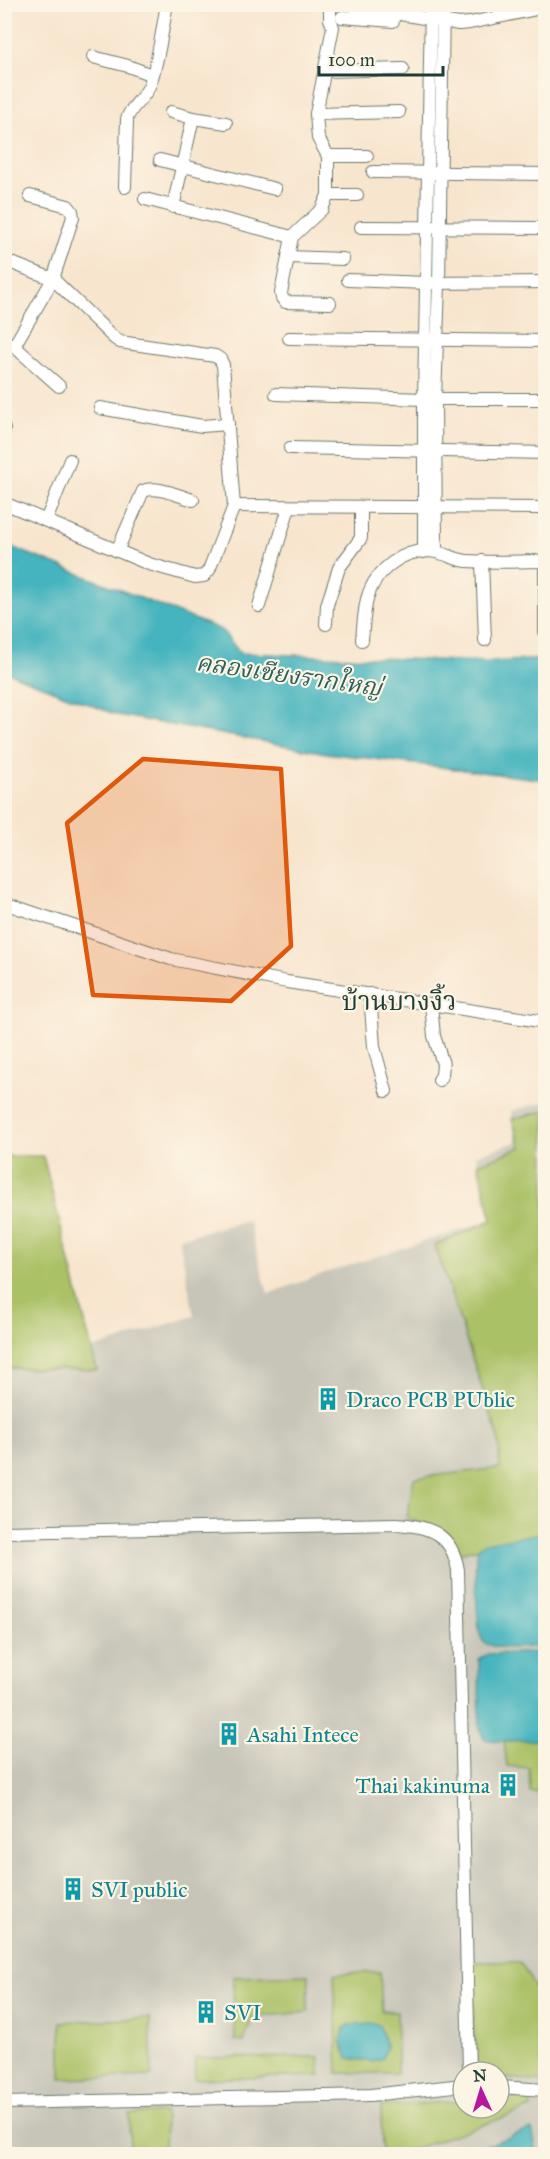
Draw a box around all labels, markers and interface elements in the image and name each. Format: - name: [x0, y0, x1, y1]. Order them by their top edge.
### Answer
- scale bar: [319, 39, 444, 77]
- text: 100 m: [328, 49, 375, 71]
- water label: คลองเชียงรากใหญ่: [194, 645, 387, 703]
- district label: บ้านบางงิ้ว: [342, 983, 456, 1017]
- building icon: Draco PCB PUblic: [315, 1386, 341, 1412]
- place label: Draco PCB PUblic: [346, 1386, 515, 1413]
- building icon: Asahi Intece: [216, 1721, 242, 1747]
- place label: Asahi Intece: [246, 1721, 359, 1748]
- place label: Thai kakinuma: [356, 1772, 491, 1799]
- building icon: Thai kakinuma: [495, 1772, 521, 1798]
- building icon: SVI public: [60, 1876, 86, 1902]
- place label: SVI public: [91, 1876, 188, 1903]
- building icon: SVI: [193, 1999, 219, 2025]
- place label: SVI: [224, 1999, 261, 2026]
- north arrow: [451, 2060, 511, 2120]
- text: N: [473, 2066, 488, 2085]

